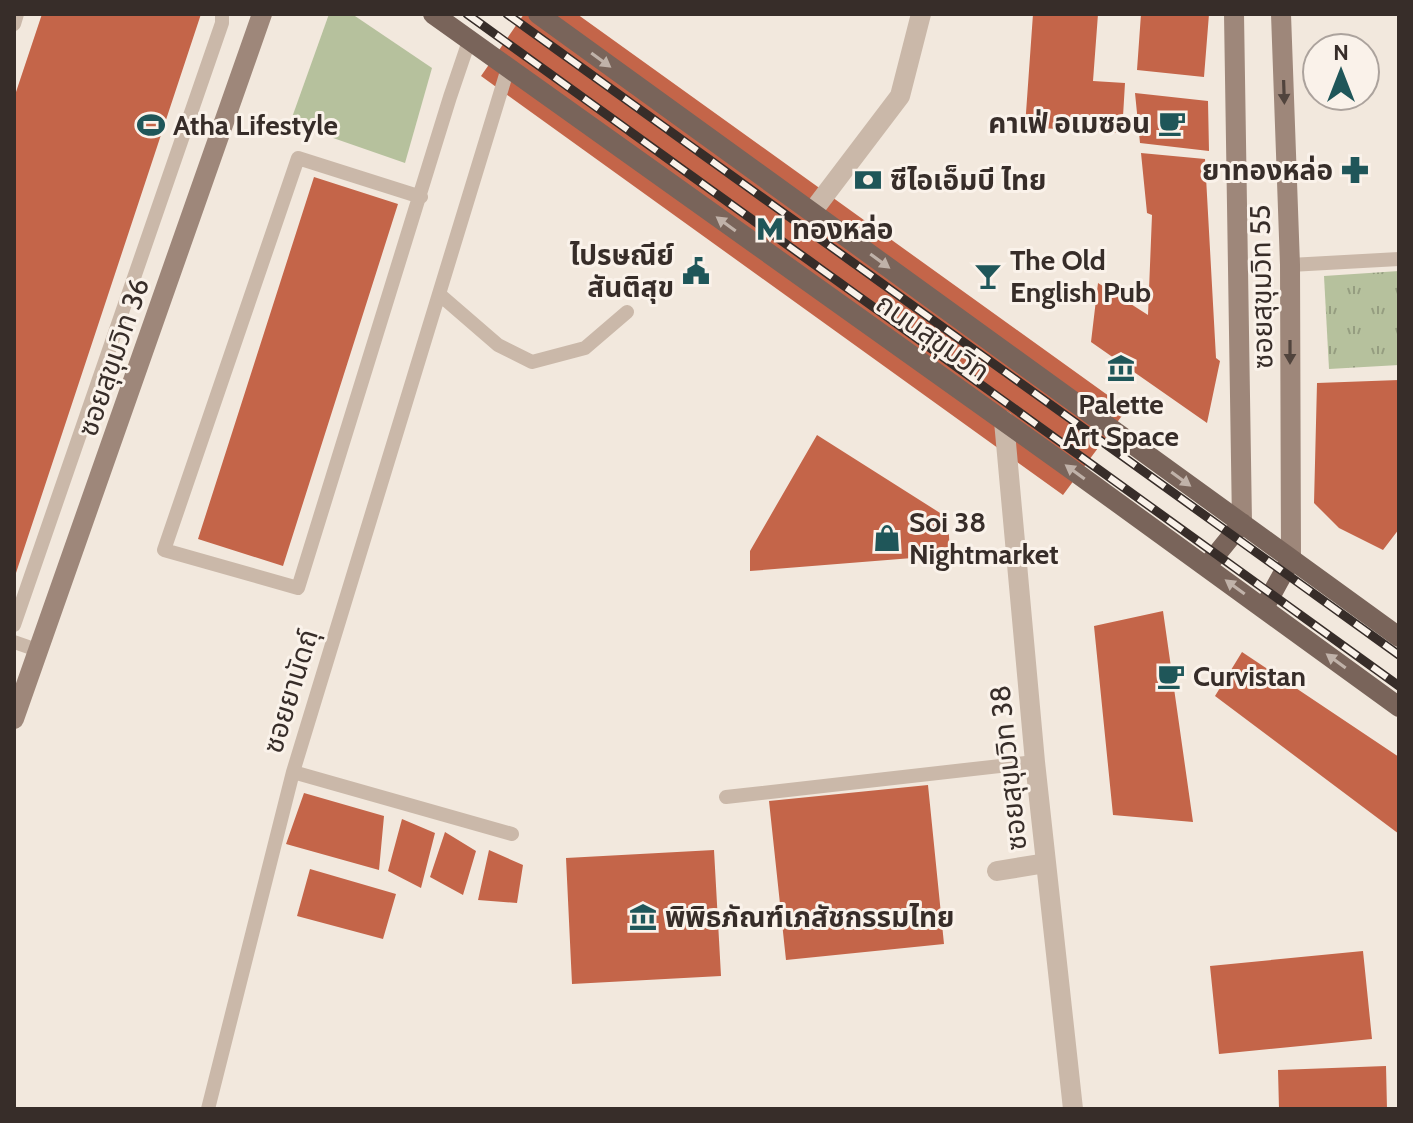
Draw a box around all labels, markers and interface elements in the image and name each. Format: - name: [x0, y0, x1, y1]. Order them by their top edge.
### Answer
- north arrow: [1301, 32, 1381, 112]
- text: N: [1333, 39, 1349, 66]
- one-way arrow: [590, 52, 612, 68]
- one-way arrow: [1277, 80, 1290, 105]
- place label: คาเฟ่ อเมซอน: [988, 106, 1150, 140]
- place label: Atha Lifestyle: [173, 108, 338, 142]
- cafe icon: คาเฟ่ อเมซอน: [1157, 108, 1187, 138]
- sports icon: Atha Lifestyle: [136, 110, 166, 140]
- place label: ยาทองหล่อ: [1202, 153, 1333, 187]
- pharmacy icon: ยาทองหล่อ: [1340, 155, 1370, 185]
- place label: ซีไอเอ็มบี ไทย: [890, 163, 1046, 197]
- bank icon: ซีไอเอ็มบี ไทย: [853, 165, 883, 195]
- street label: ซอยสุขุมวิท 55: [1243, 205, 1279, 369]
- place label: ทองหล่อ: [792, 212, 893, 246]
- metro station icon: ทองหล่อ: [755, 214, 785, 244]
- one-way arrow: [716, 217, 737, 232]
- place label: ไปรษณีย์ สันติสุข: [570, 238, 674, 304]
- place label: The Old English Pub: [1010, 243, 1151, 309]
- one-way arrow: [869, 253, 890, 269]
- public building icon: ไปรษณีย์ สันติสุข: [681, 256, 711, 286]
- bar icon: The Old English Pub: [973, 261, 1003, 291]
- street label: ซอยสุขุมวิท 36: [70, 273, 156, 441]
- street label: ถนนสุขุมวิท: [870, 286, 996, 388]
- one-way arrow: [1284, 340, 1296, 365]
- museum icon: Palette Art Space: [1106, 353, 1136, 383]
- place label: Palette Art Space: [1063, 387, 1179, 453]
- one-way arrow: [1064, 464, 1086, 480]
- one-way arrow: [1171, 471, 1191, 487]
- place label: Soi 38 Nightmarket: [909, 505, 1059, 571]
- shop icon: Soi 38 Nightmarket: [872, 523, 902, 553]
- one-way arrow: [1224, 579, 1246, 595]
- street label: ซอยยานัดถุ์: [255, 625, 325, 757]
- one-way arrow: [1326, 653, 1346, 669]
- place label: Curvistan: [1193, 659, 1306, 693]
- cafe icon: Curvistan: [1156, 661, 1186, 691]
- street label: ซอยสุขุมวิท 38: [982, 684, 1034, 852]
- place label: พิพิธภัณฑ์เภสัชกรรมไทย: [665, 900, 954, 934]
- museum icon: พิพิธภัณฑ์เภสัชกรรมไทย: [628, 902, 658, 932]

